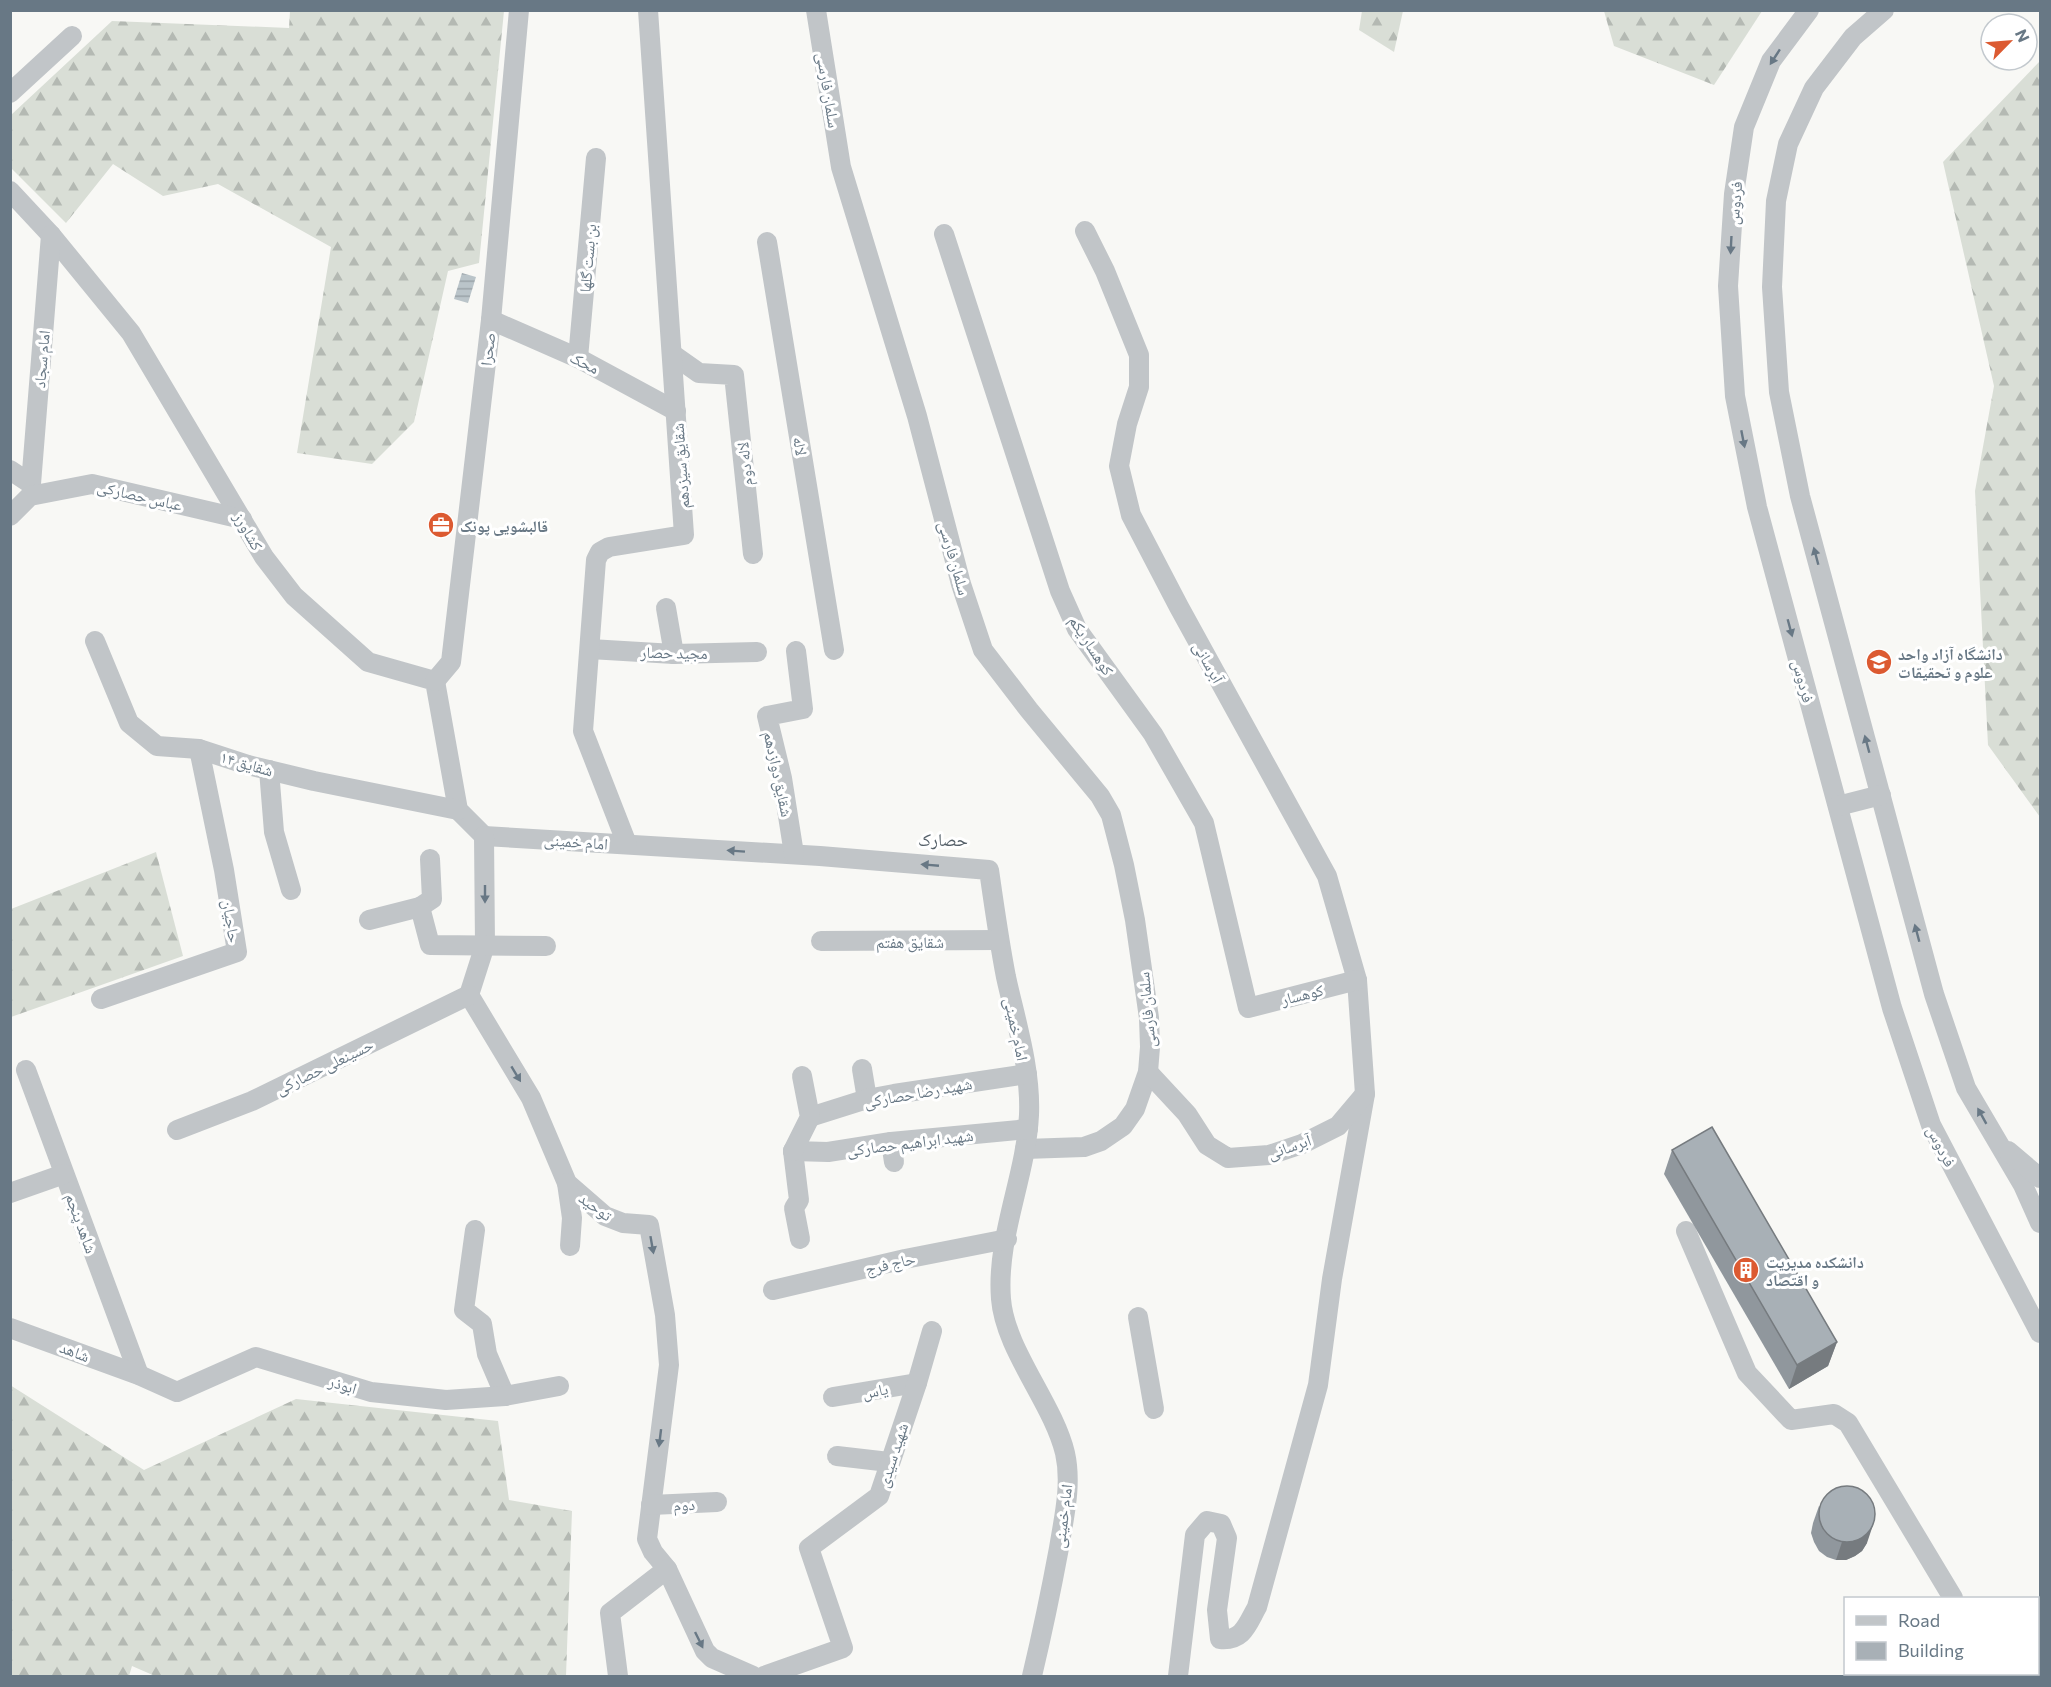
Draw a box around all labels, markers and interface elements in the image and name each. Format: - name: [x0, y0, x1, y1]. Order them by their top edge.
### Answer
- north arrow: [1979, 12, 2039, 72]
- text: N: [2012, 26, 2034, 45]
- one-way arrow: [1769, 49, 1780, 66]
- street label: سلمان فارسی: [812, 51, 844, 129]
- street label: فردوس: [1723, 180, 1747, 226]
- street label: بن بست گلها: [575, 223, 601, 293]
- one-way arrow: [1726, 235, 1735, 254]
- street label: امام سجاد: [29, 329, 55, 389]
- street label: صحرا: [476, 331, 499, 367]
- street label: محک: [567, 347, 603, 377]
- street label: شقایق سیزدهم: [668, 423, 694, 509]
- one-way arrow: [1739, 430, 1748, 449]
- street label: لاله: [790, 435, 812, 457]
- street label: لاله دوم: [732, 441, 758, 487]
- street label: عباس حصارکی: [95, 476, 184, 516]
- street label: کشاورز: [229, 508, 268, 554]
- office icon: قالبشویی پونک: [426, 510, 456, 540]
- place label: قالبشویی پونک: [460, 516, 548, 536]
- street label: سلمان فارسی: [933, 519, 975, 598]
- one-way arrow: [1811, 547, 1820, 565]
- street label: کوهسار یکم: [1064, 612, 1119, 680]
- one-way arrow: [1785, 619, 1795, 637]
- street label: آبرسانی: [1188, 638, 1229, 688]
- street label: مجید حصار: [639, 642, 708, 663]
- place label: دانشگاه آزاد واحد علوم و تحقیقات: [1898, 644, 2003, 684]
- school or university icon: دانشگاه آزاد واحد علوم و تحقیقات: [1864, 647, 1894, 677]
- street label: فردوس: [1787, 658, 1819, 705]
- street label: شقایق دوازدهم: [759, 730, 797, 819]
- one-way arrow: [1862, 735, 1871, 753]
- street label: شقایق ۱۴: [218, 746, 276, 781]
- district label: حصارک: [918, 828, 968, 850]
- street label: امام خمینی: [543, 829, 609, 855]
- one-way arrow: [726, 846, 745, 855]
- one-way arrow: [921, 860, 940, 870]
- one-way arrow: [480, 885, 490, 904]
- street label: حاجیان: [217, 898, 245, 944]
- one-way arrow: [1912, 924, 1922, 942]
- street label: شقایق هفتم: [876, 932, 944, 953]
- street label: سلمان فارسی: [1133, 971, 1161, 1049]
- street label: کوهسار: [1278, 979, 1326, 1010]
- street label: امام خمینی: [999, 996, 1033, 1063]
- street label: حسینعلی حصارکی: [272, 1034, 377, 1100]
- one-way arrow: [510, 1066, 521, 1082]
- street label: شهید رضا حصارکی: [862, 1073, 974, 1113]
- one-way arrow: [1977, 1107, 1987, 1124]
- street label: فردوس: [1922, 1122, 1960, 1171]
- street label: شهید ابراهیم حصارکی: [846, 1125, 975, 1161]
- street label: آبرسانی: [1265, 1129, 1315, 1164]
- street label: توحید: [575, 1188, 617, 1225]
- street label: شاهد پنجم: [60, 1190, 102, 1256]
- one-way arrow: [648, 1236, 657, 1255]
- street label: حاج فرج: [863, 1248, 917, 1280]
- place label: دانشکده مدیریت و اقتصاد: [1766, 1252, 1864, 1289]
- building icon: دانشکده مدیریت و اقتصاد: [1731, 1255, 1761, 1285]
- street label: شاهد: [57, 1337, 93, 1365]
- street label: ابوذر: [325, 1370, 359, 1398]
- street label: یاس: [861, 1378, 890, 1404]
- street label: شهید سیدی: [873, 1420, 913, 1490]
- one-way arrow: [655, 1429, 664, 1448]
- street label: امام خمینی: [1049, 1483, 1077, 1549]
- street label: دوم: [673, 1494, 696, 1516]
- legend: [1844, 1597, 2039, 1675]
- text: Road: [1898, 1609, 1940, 1631]
- one-way arrow: [695, 1631, 704, 1648]
- text: Building: [1898, 1639, 1964, 1661]

